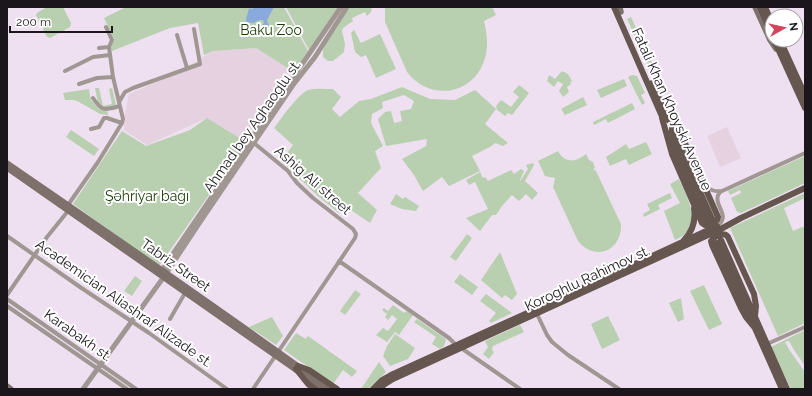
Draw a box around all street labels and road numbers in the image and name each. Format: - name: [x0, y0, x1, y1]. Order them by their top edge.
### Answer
- street label: Fatali Khan Khoyski Avenue: [629, 25, 715, 193]
- street label: Ahmad bey Aghaoglu st.: [200, 57, 304, 195]
- street label: Ashig Ali street: [271, 142, 355, 218]
- street label: Tabriz Street: [138, 235, 214, 295]
- street label: Academician Aliashraf Alizade st.: [33, 236, 215, 370]
- street label: Koroghlu Rahimov st.: [522, 242, 652, 314]
- street label: Karabakh st.: [41, 306, 115, 364]

